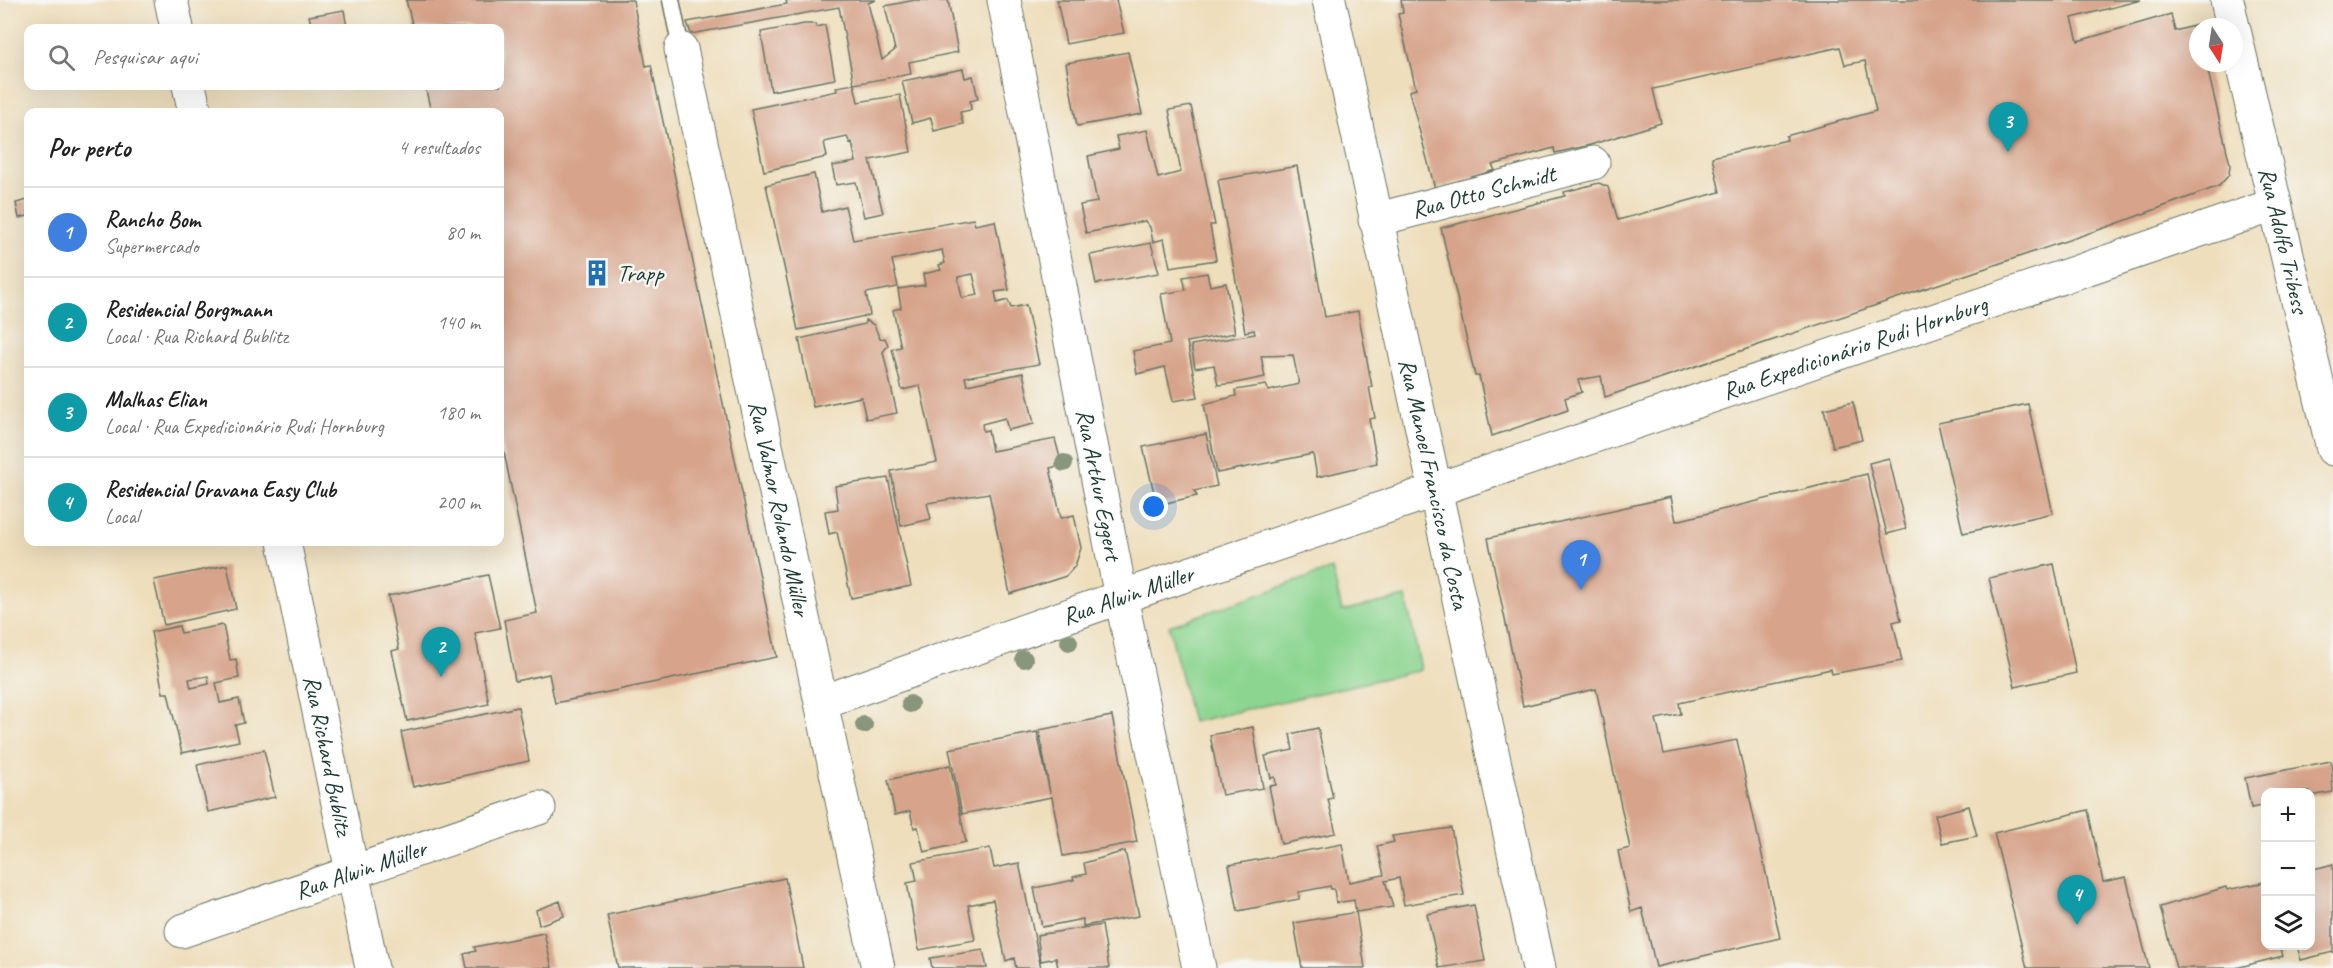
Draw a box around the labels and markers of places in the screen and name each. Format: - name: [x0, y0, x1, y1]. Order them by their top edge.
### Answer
- pin: 3: [1988, 102, 2028, 152]
- building icon: Trapp: [582, 258, 612, 288]
- place label: Trapp: [617, 258, 665, 288]
- pin: 1: [1562, 540, 1600, 590]
- pin: 2: [422, 628, 460, 677]
- pin: 4: [2058, 876, 2096, 925]

